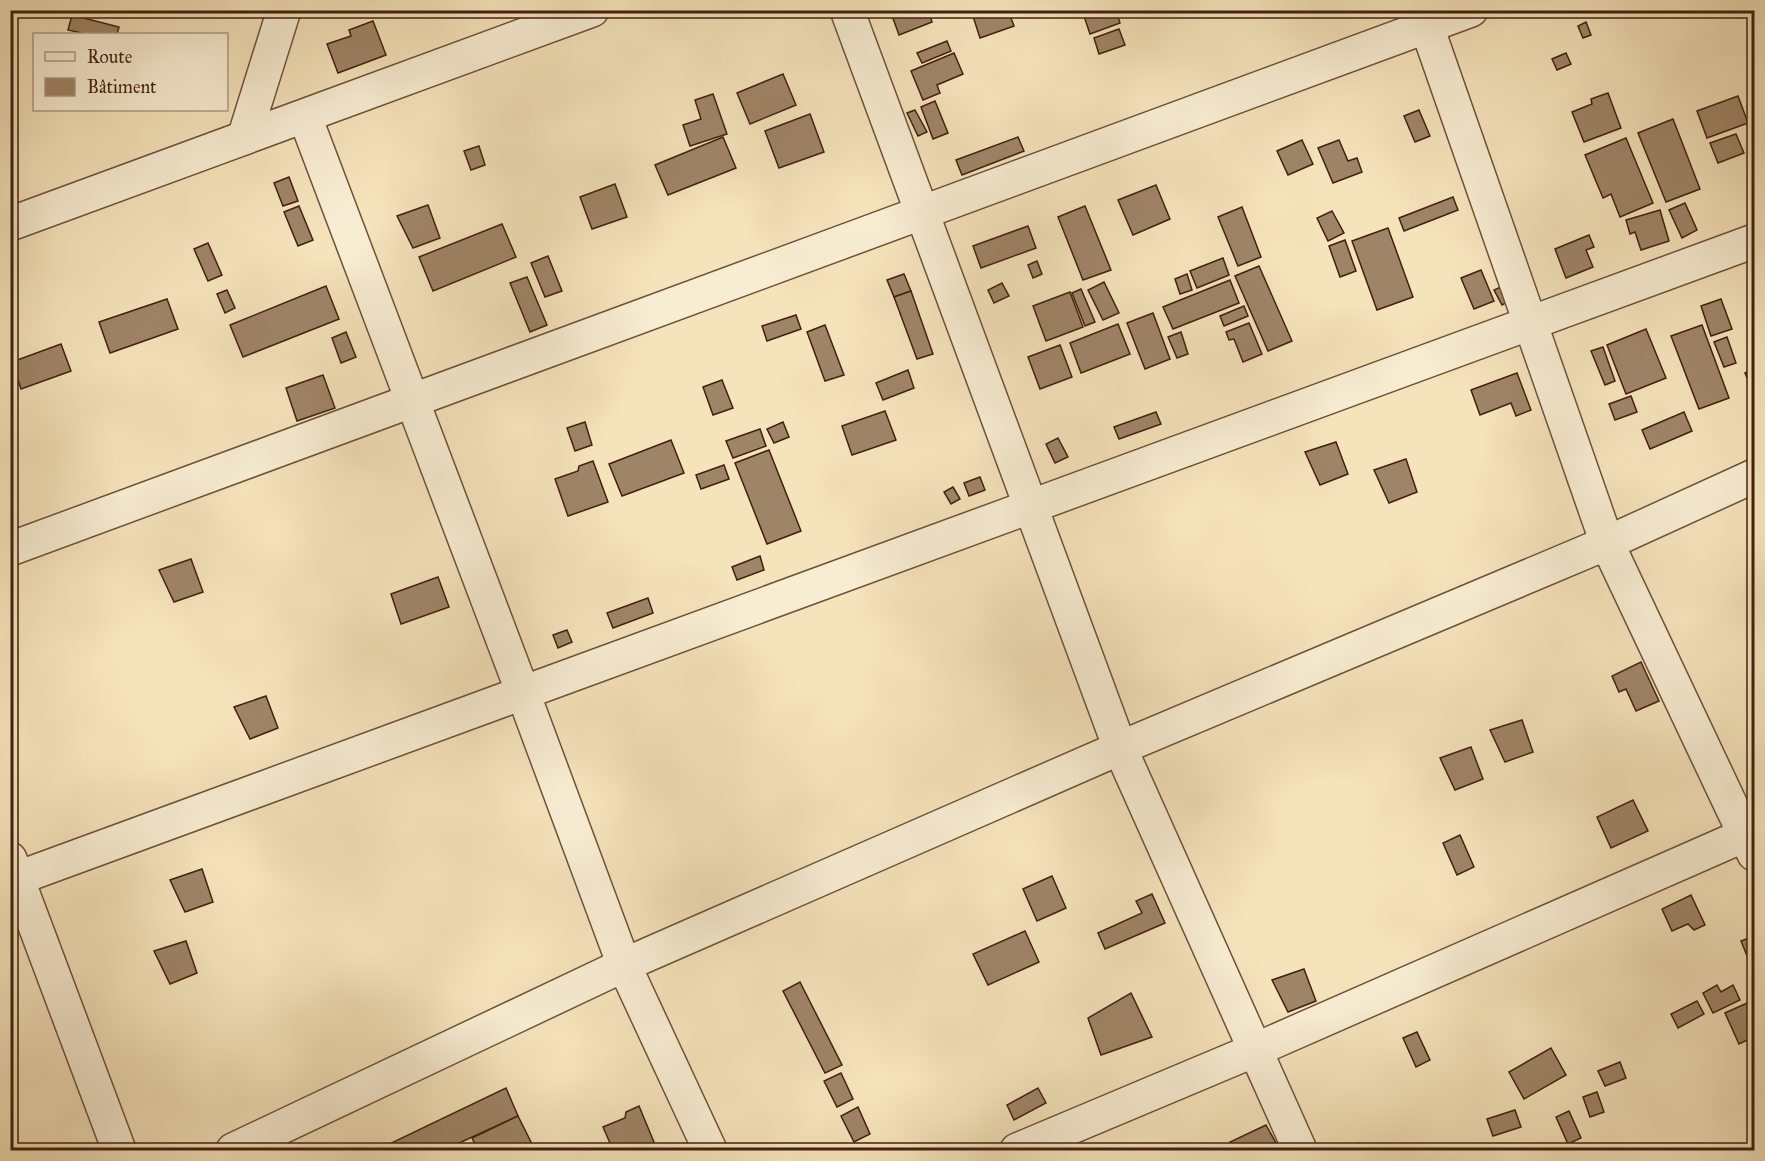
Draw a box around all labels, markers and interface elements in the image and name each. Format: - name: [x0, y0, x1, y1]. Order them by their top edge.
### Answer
- legend: [33, 33, 228, 111]
- text: Route: [87, 46, 132, 68]
- text: Bâtiment: [87, 76, 157, 98]

